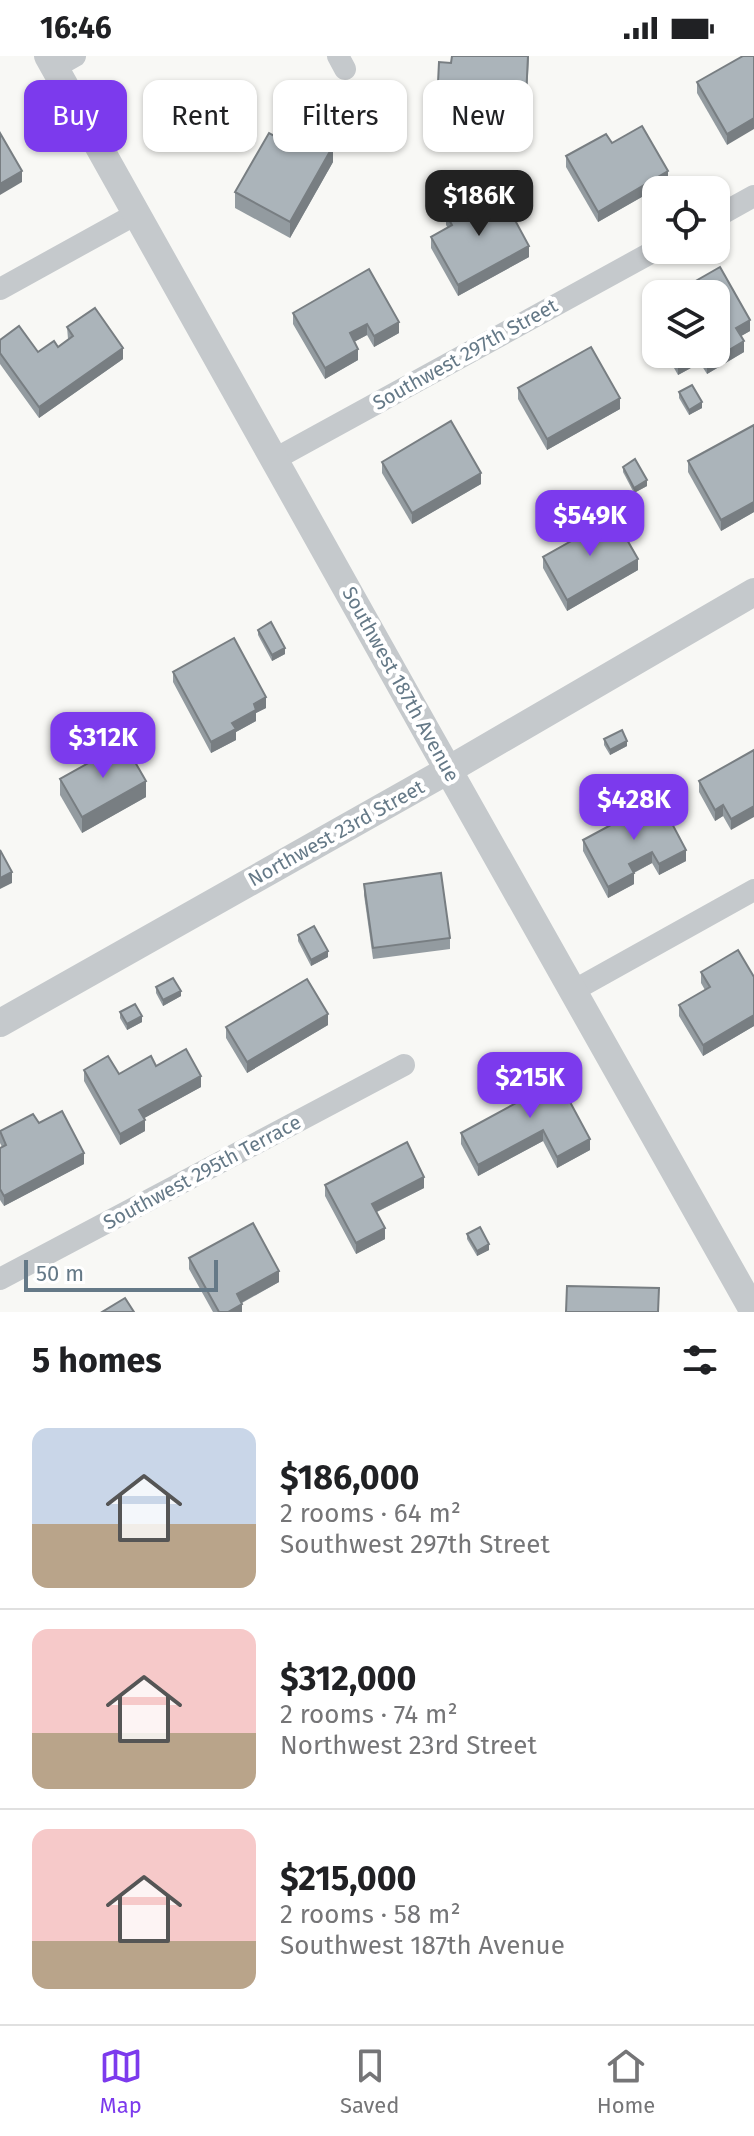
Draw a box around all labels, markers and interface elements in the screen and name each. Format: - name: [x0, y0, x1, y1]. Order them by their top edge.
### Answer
- text: 16:46: [40, 10, 112, 46]
- chip: Buy: [24, 80, 127, 152]
- chip: Rent: [143, 80, 257, 152]
- chip: Filters: [273, 80, 407, 152]
- chip: New: [423, 80, 533, 152]
- pin: $186K: [423, 170, 535, 238]
- map controls: [642, 176, 730, 368]
- button: locate: [642, 176, 730, 264]
- text: $186K: [443, 180, 515, 211]
- button: layers: [642, 280, 730, 368]
- street label: Southwest 297th Street: [368, 293, 562, 415]
- pin: $549K: [534, 490, 646, 558]
- text: $549K: [553, 500, 627, 531]
- street label: Southwest 187th Avenue: [337, 582, 465, 786]
- pin: $312K: [47, 712, 159, 780]
- text: $312K: [68, 722, 138, 753]
- street label: Northwest 23rd Street: [244, 774, 429, 891]
- pin: $428K: [578, 774, 690, 842]
- text: $428K: [597, 784, 671, 815]
- pin: $215K: [474, 1052, 586, 1120]
- text: $215K: [495, 1062, 565, 1093]
- street label: Southwest 295th Terrace: [99, 1110, 305, 1234]
- scale bar: [24, 1256, 218, 1292]
- text: 50 m: [36, 1260, 84, 1287]
- icon: filters: [678, 1338, 722, 1382]
- text: 5 homes: [32, 1340, 162, 1381]
- text: $186,000: [280, 1457, 420, 1498]
- icon: home: [96, 1460, 192, 1556]
- text: 2 rooms · 64 m²: [280, 1498, 461, 1529]
- text: Southwest 297th Street: [280, 1529, 550, 1560]
- text: $312,000: [280, 1658, 416, 1699]
- icon: home: [96, 1661, 192, 1757]
- text: 2 rooms · 74 m²: [280, 1699, 458, 1730]
- text: Northwest 23rd Street: [280, 1730, 537, 1761]
- text: $215,000: [280, 1858, 417, 1899]
- icon: home: [96, 1861, 192, 1957]
- text: 2 rooms · 58 m²: [280, 1899, 461, 1930]
- text: Southwest 187th Avenue: [280, 1930, 565, 1961]
- tab: Map: [99, 2044, 143, 2119]
- tab: Saved: [340, 2044, 399, 2119]
- tab: Home: [597, 2044, 655, 2119]

